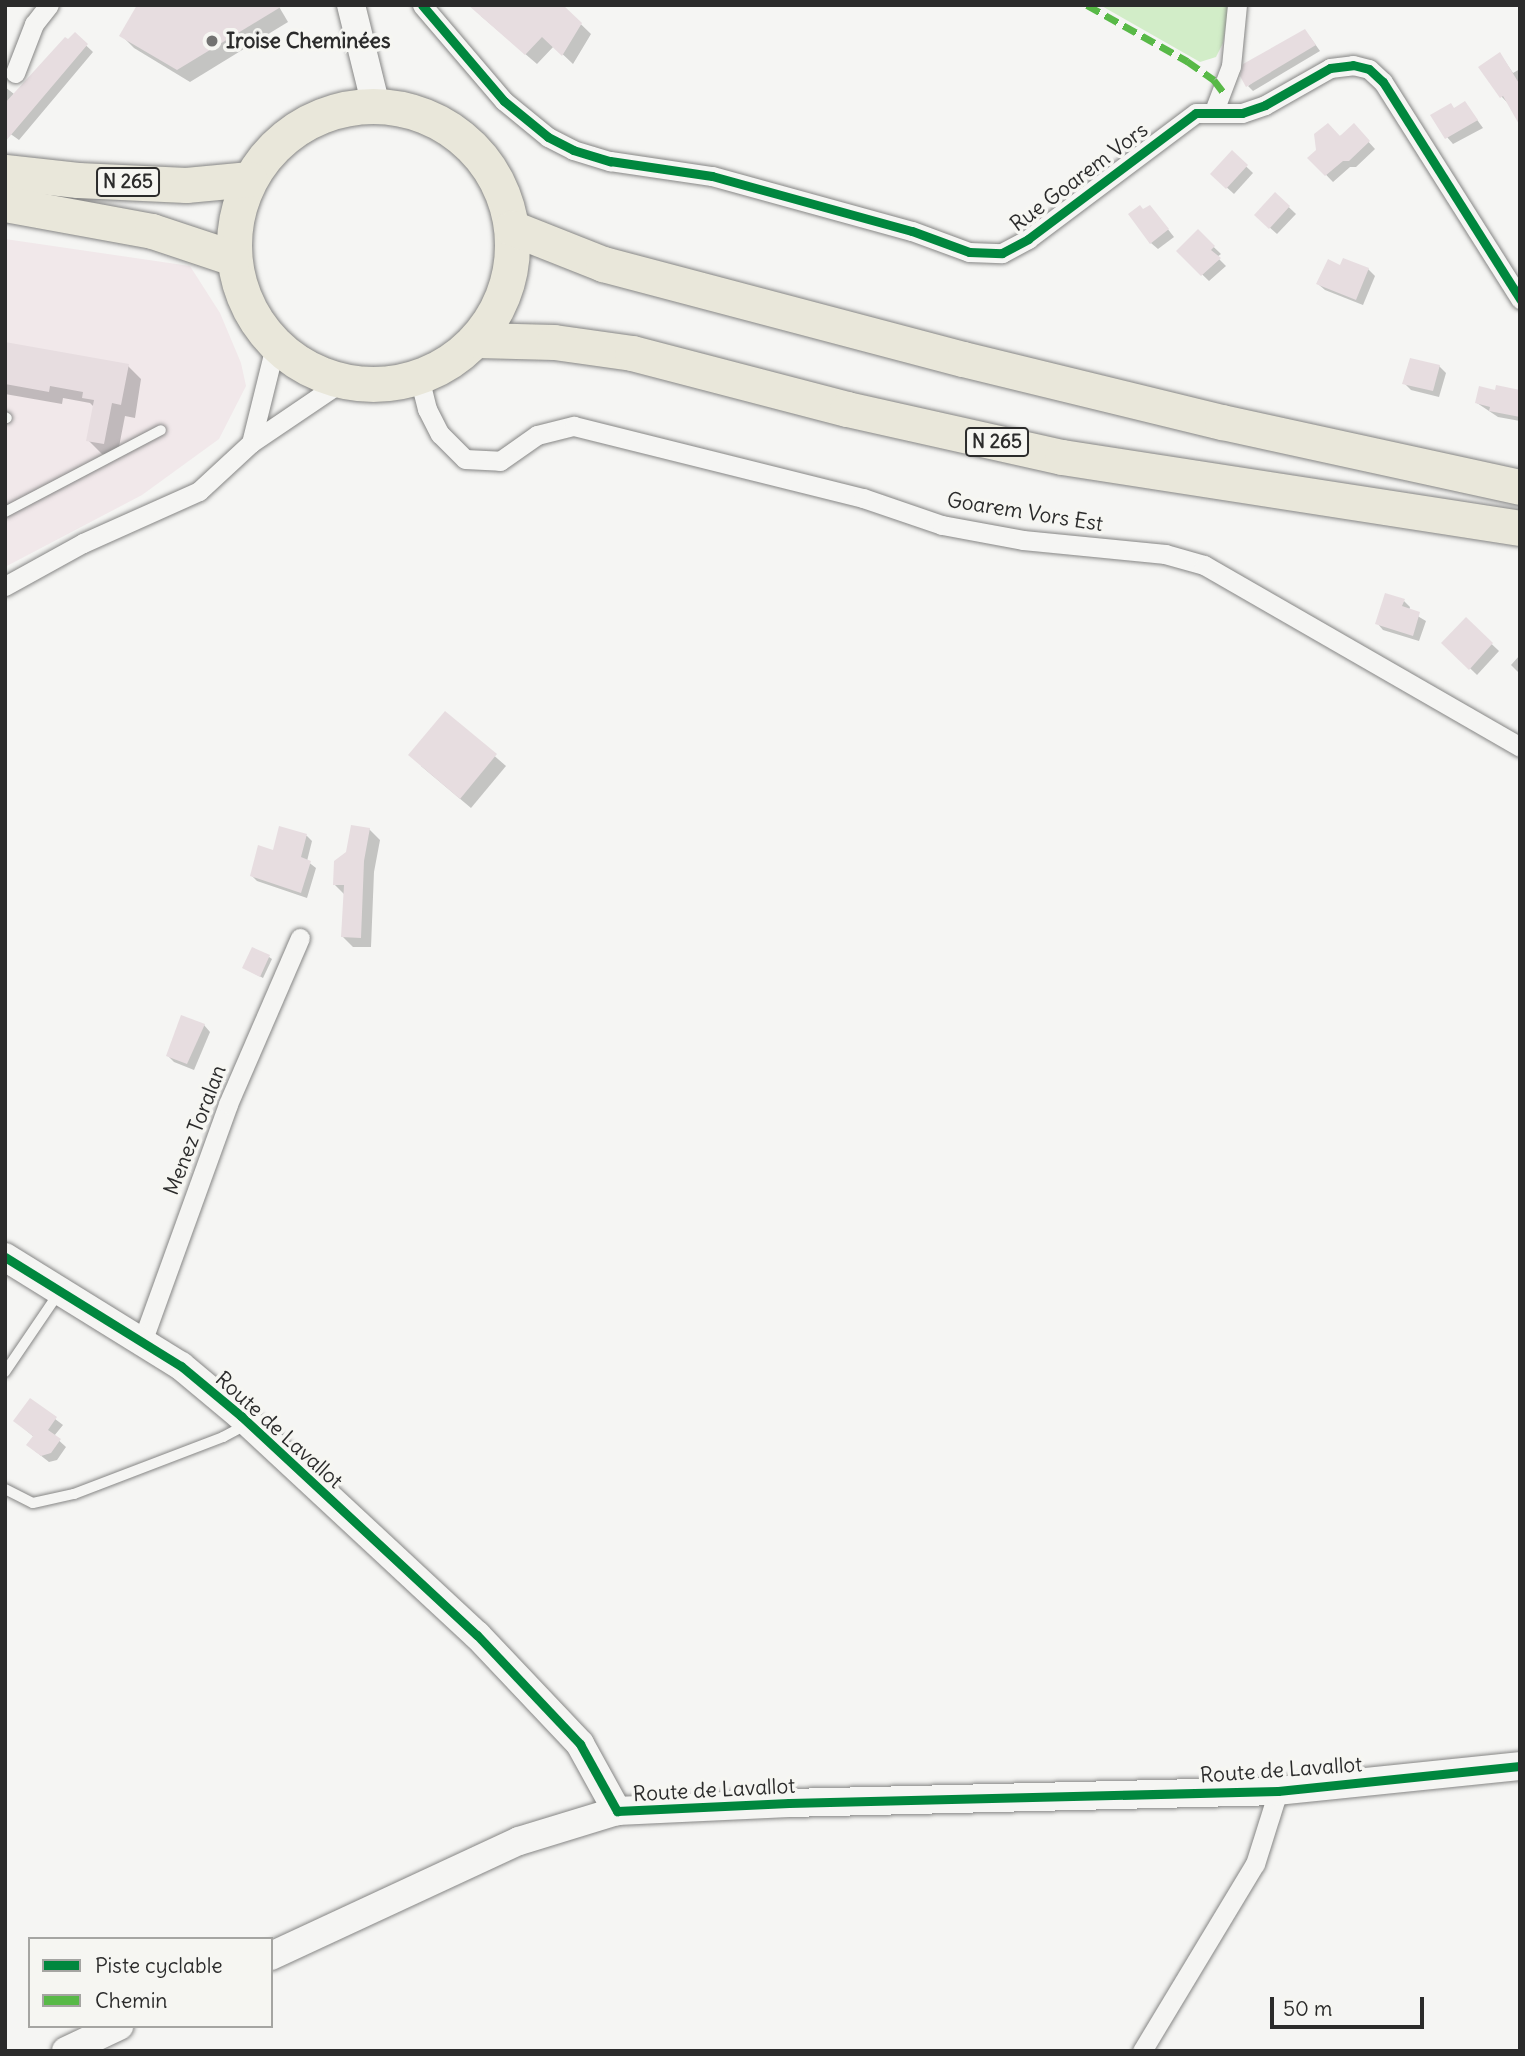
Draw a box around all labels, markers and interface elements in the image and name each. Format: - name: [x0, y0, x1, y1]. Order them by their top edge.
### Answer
- place label: Iroise Cheminées: [226, 28, 390, 54]
- marker: Iroise Cheminées: [204, 33, 220, 49]
- street label: Rue Goarem Vors: [1005, 117, 1153, 237]
- road number: N 265: [95, 166, 161, 198]
- road number: N 265: [964, 426, 1030, 458]
- street label: Goarem Vors Est: [945, 487, 1105, 537]
- street label: Menez Toralan: [159, 1061, 231, 1199]
- street label: Route de Lavallot: [210, 1366, 348, 1494]
- street label: Route de Lavallot: [1199, 1752, 1363, 1788]
- street label: Route de Lavallot: [632, 1773, 796, 1807]
- legend: [28, 1937, 273, 2028]
- text: Piste cyclable: [95, 1952, 223, 1979]
- scale bar: [1273, 1982, 1427, 2026]
- text: Chemin: [95, 1987, 168, 2014]
- text: 50 m: [1283, 1995, 1332, 2022]

